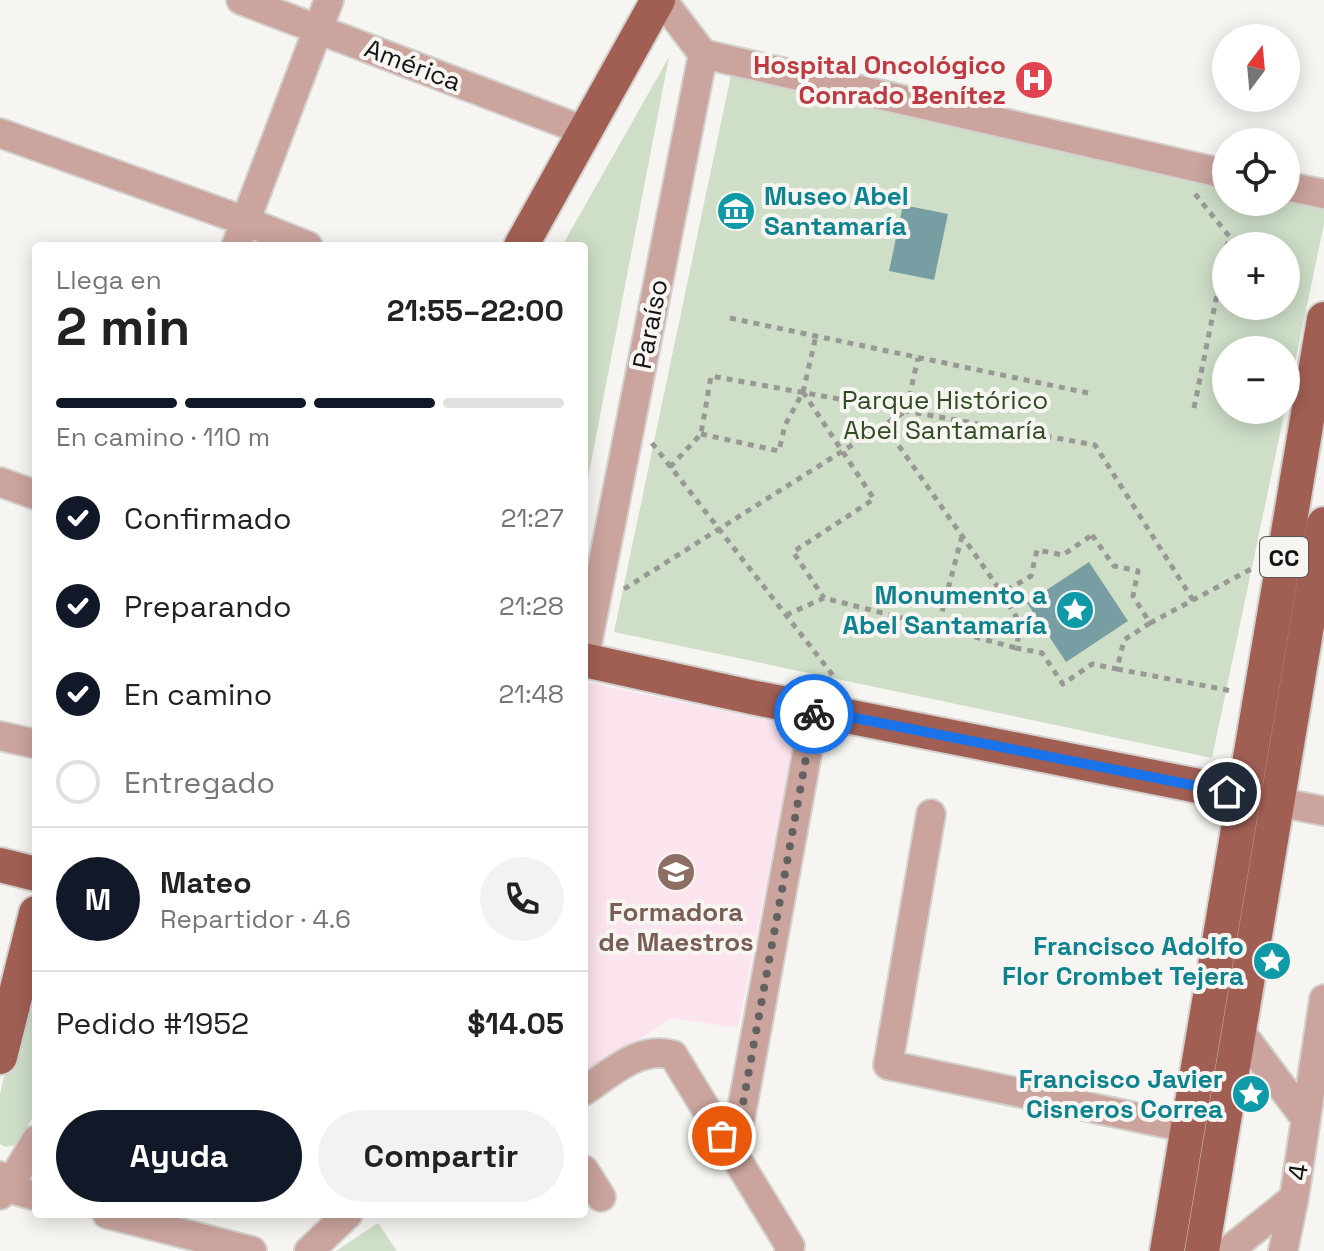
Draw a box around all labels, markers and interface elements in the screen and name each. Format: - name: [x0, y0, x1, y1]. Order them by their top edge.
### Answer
- north arrow: [1212, 24, 1300, 112]
- map controls: [1212, 24, 1300, 424]
- street label: América: [360, 31, 466, 99]
- place label: Hospital Oncológico Conrado Benítez: [753, 48, 1006, 112]
- hospital icon: Hospital Oncológico Conrado Benítez: [1013, 59, 1055, 101]
- button: locate: [1212, 128, 1300, 216]
- place label: Museo Abel Santamaría: [764, 179, 909, 243]
- museum icon: Museo Abel Santamaría: [715, 190, 757, 232]
- button: +: [1212, 232, 1300, 320]
- text: Llega en: [56, 263, 162, 297]
- street label: Paraíso: [625, 276, 675, 372]
- text: 21:55–22:00: [387, 291, 564, 330]
- text: 2 min: [56, 294, 190, 360]
- button: −: [1212, 336, 1300, 424]
- park label: Parque Histórico Abel Santamaría: [842, 383, 1048, 447]
- text: En camino · 110 m: [56, 420, 270, 454]
- icon: check: [56, 496, 100, 540]
- text: Confirmado: [124, 499, 291, 538]
- text: 21:27: [501, 501, 564, 535]
- road number: CC: [1260, 537, 1308, 577]
- place label: Monumento a Abel Santamaría: [843, 578, 1047, 642]
- icon: check: [56, 584, 100, 628]
- text: Preparando: [124, 587, 291, 626]
- text: 21:28: [499, 589, 564, 623]
- place icon: Monumento a Abel Santamaría: [1054, 589, 1096, 631]
- icon: check: [56, 672, 100, 716]
- courier: [774, 674, 854, 754]
- text: En camino: [124, 675, 272, 714]
- text: 21:48: [498, 677, 564, 711]
- icon: bike: [792, 692, 836, 736]
- pin: [1193, 758, 1261, 826]
- text: Entregado: [124, 763, 275, 802]
- icon: home: [1205, 770, 1249, 814]
- school or university icon: Formadora de Maestros: [655, 851, 697, 893]
- button: phone: [480, 857, 564, 941]
- text: Mateo: [160, 863, 252, 902]
- text: M: [85, 880, 111, 919]
- place label: Formadora de Maestros: [598, 895, 754, 959]
- text: Repartidor · 4.6: [160, 902, 351, 936]
- place label: Francisco Adolfo Flor Crombet Tejera: [1002, 929, 1244, 993]
- place icon: Francisco Adolfo Flor Crombet Tejera: [1251, 940, 1293, 982]
- text: Pedido #1952: [56, 1004, 249, 1043]
- text: $14.05: [467, 1004, 564, 1043]
- place label: Francisco Javier Cisneros Correa: [1019, 1062, 1223, 1126]
- place icon: Francisco Javier Cisneros Correa: [1230, 1073, 1272, 1115]
- pin: [688, 1102, 756, 1170]
- button: Ayuda: [56, 1110, 302, 1202]
- button: Compartir: [318, 1110, 564, 1202]
- icon: bag: [700, 1114, 744, 1158]
- street label: 4: [1280, 1161, 1316, 1183]

